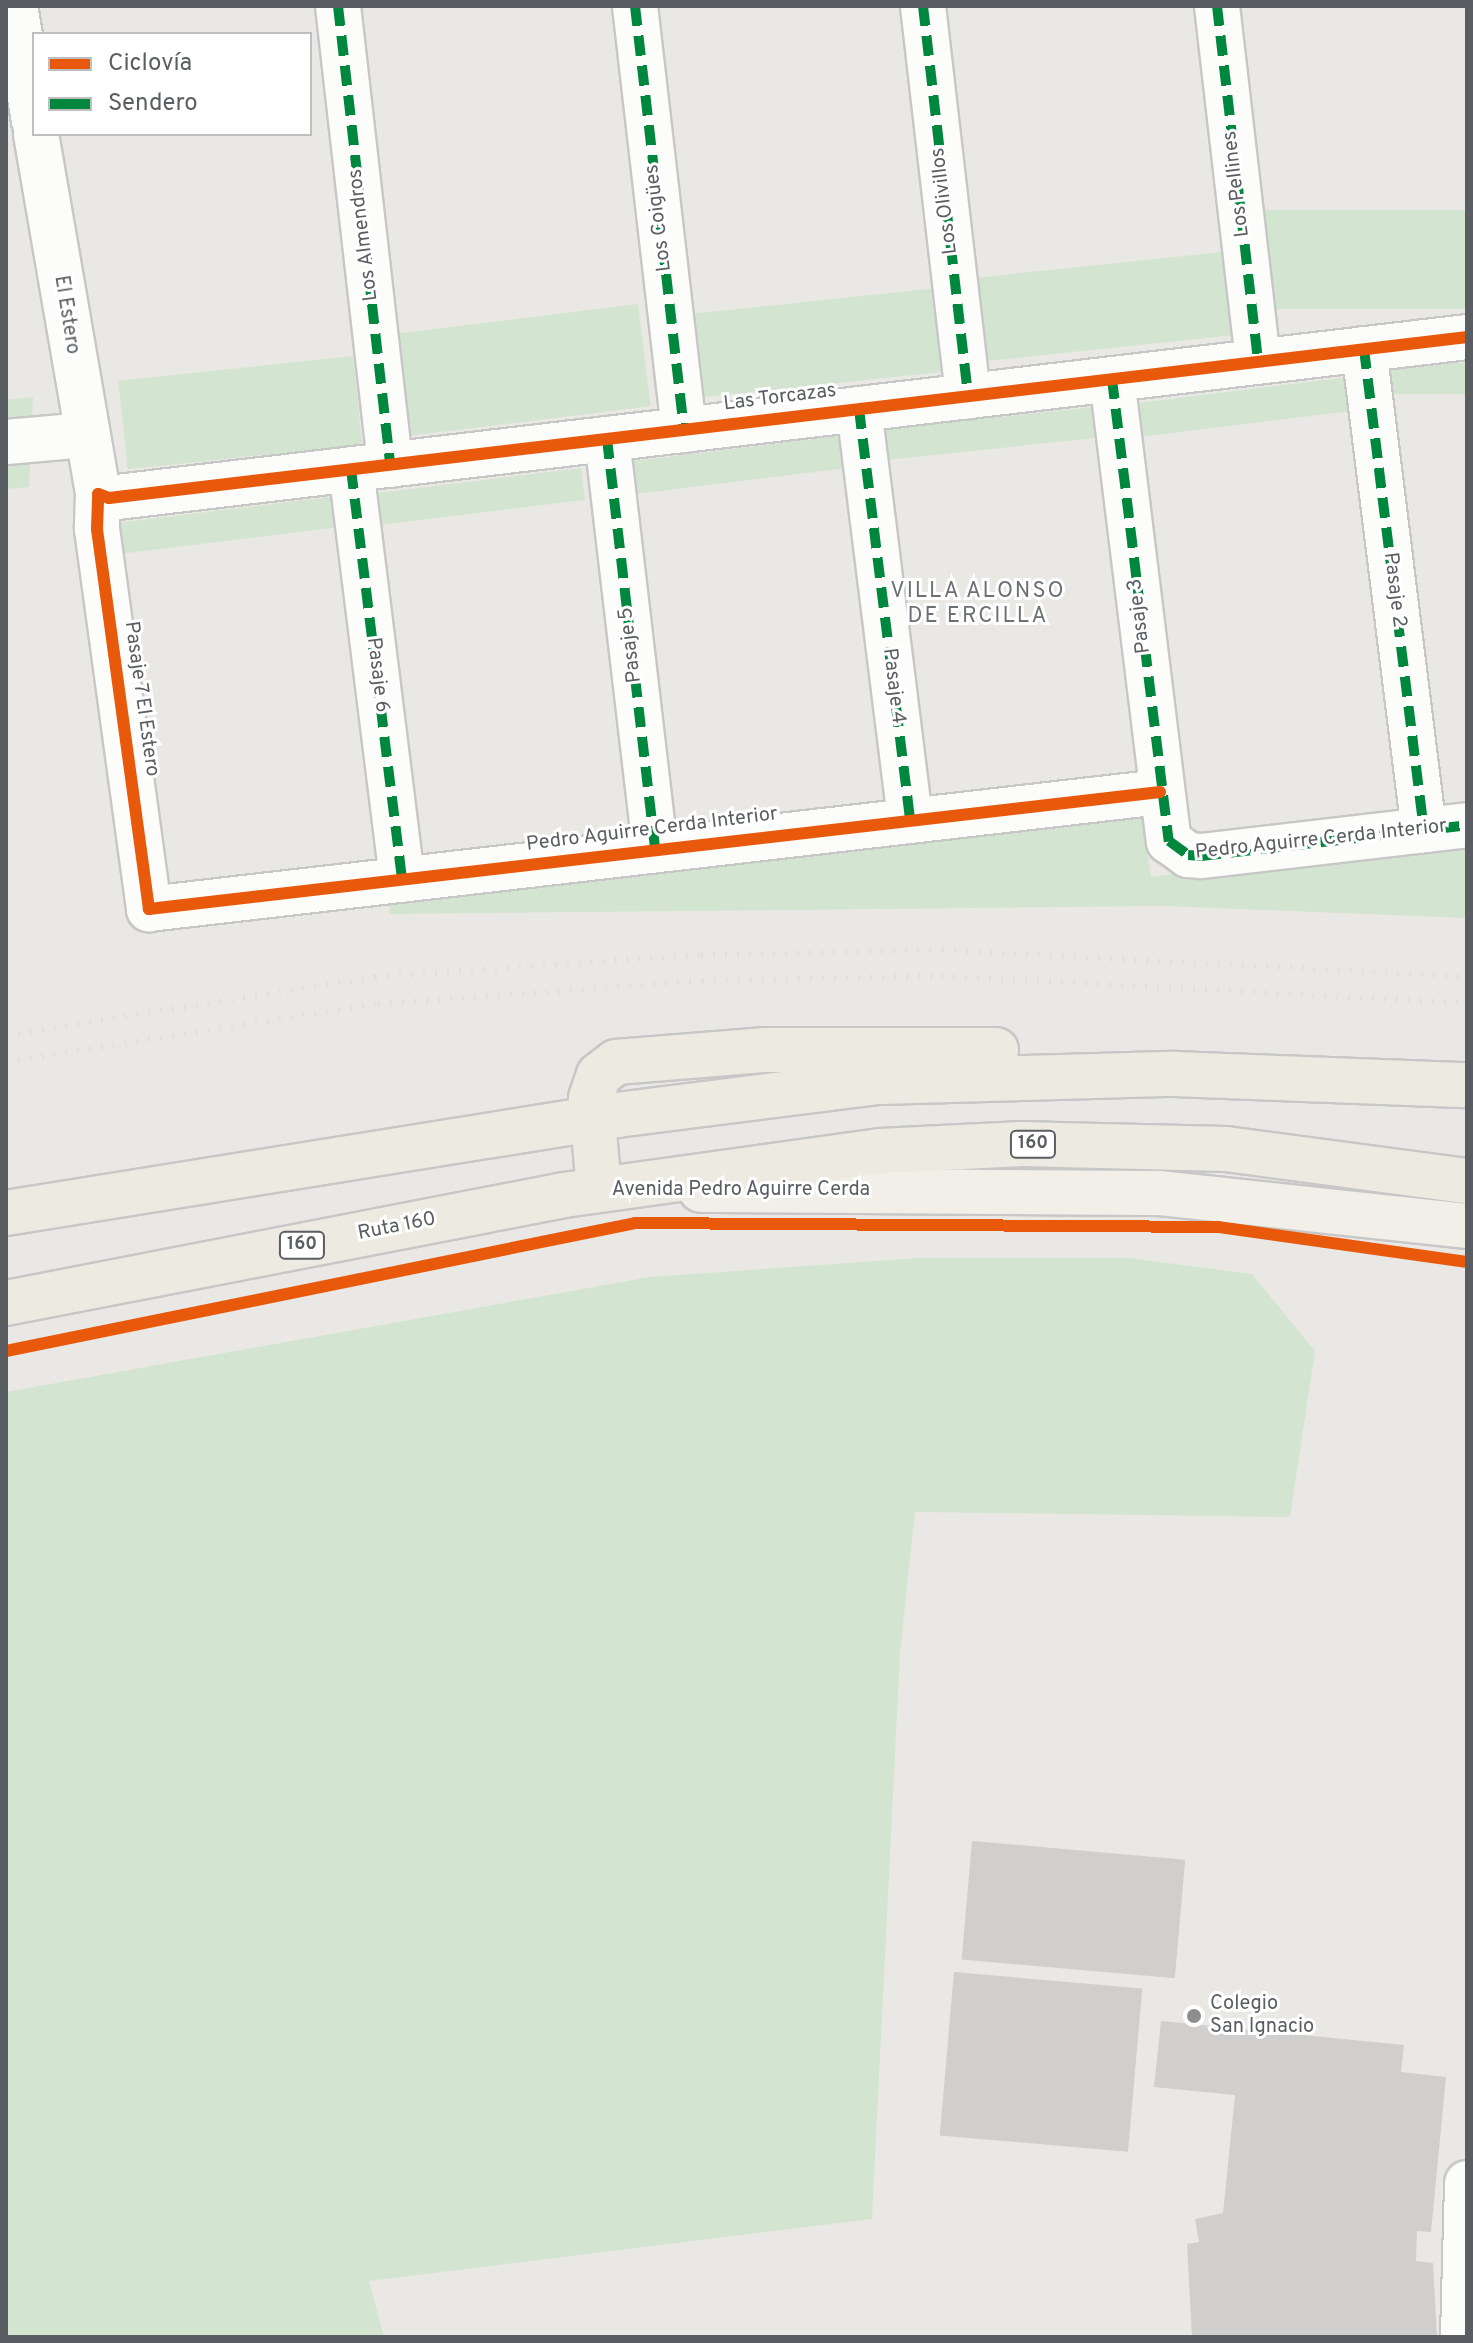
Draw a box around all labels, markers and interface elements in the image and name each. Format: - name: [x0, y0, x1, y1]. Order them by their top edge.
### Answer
- legend: [32, 32, 312, 136]
- text: Ciclovía: [108, 49, 192, 79]
- text: Sendero: [108, 89, 198, 119]
- street label: Los Pellines: [1219, 130, 1255, 238]
- street label: Los Olivillos: [927, 146, 963, 256]
- street label: Los Coigües: [641, 163, 677, 273]
- street label: Los Almendros: [344, 167, 384, 303]
- street label: El Estero: [48, 274, 84, 356]
- street label: Las Torcazas: [722, 379, 838, 417]
- street label: Pasaje 2: [1377, 551, 1411, 629]
- street label: Pasaje 3: [1123, 577, 1157, 655]
- district label: VILLA ALONSO DE ERCILLA: [889, 578, 1067, 630]
- street label: Pasaje 5: [614, 606, 648, 684]
- street label: Pasaje 7 El Estero: [118, 619, 164, 779]
- street label: Pasaje 6: [360, 636, 394, 714]
- street label: Pasaje 4: [876, 647, 910, 725]
- street label: Pedro Aguirre Cerda Interior: [525, 803, 779, 857]
- street label: Pedro Aguirre Cerda Interior: [1194, 815, 1448, 865]
- road number: 160: [1009, 1130, 1057, 1158]
- street label: Avenida Pedro Aguirre Cerda: [611, 1178, 871, 1202]
- street label: Ruta 160: [356, 1208, 438, 1246]
- road number: 160: [278, 1231, 326, 1259]
- place label: Colegio San Ignacio: [1210, 1992, 1314, 2039]
- marker: Colegio San Ignacio: [1185, 2007, 1203, 2025]

